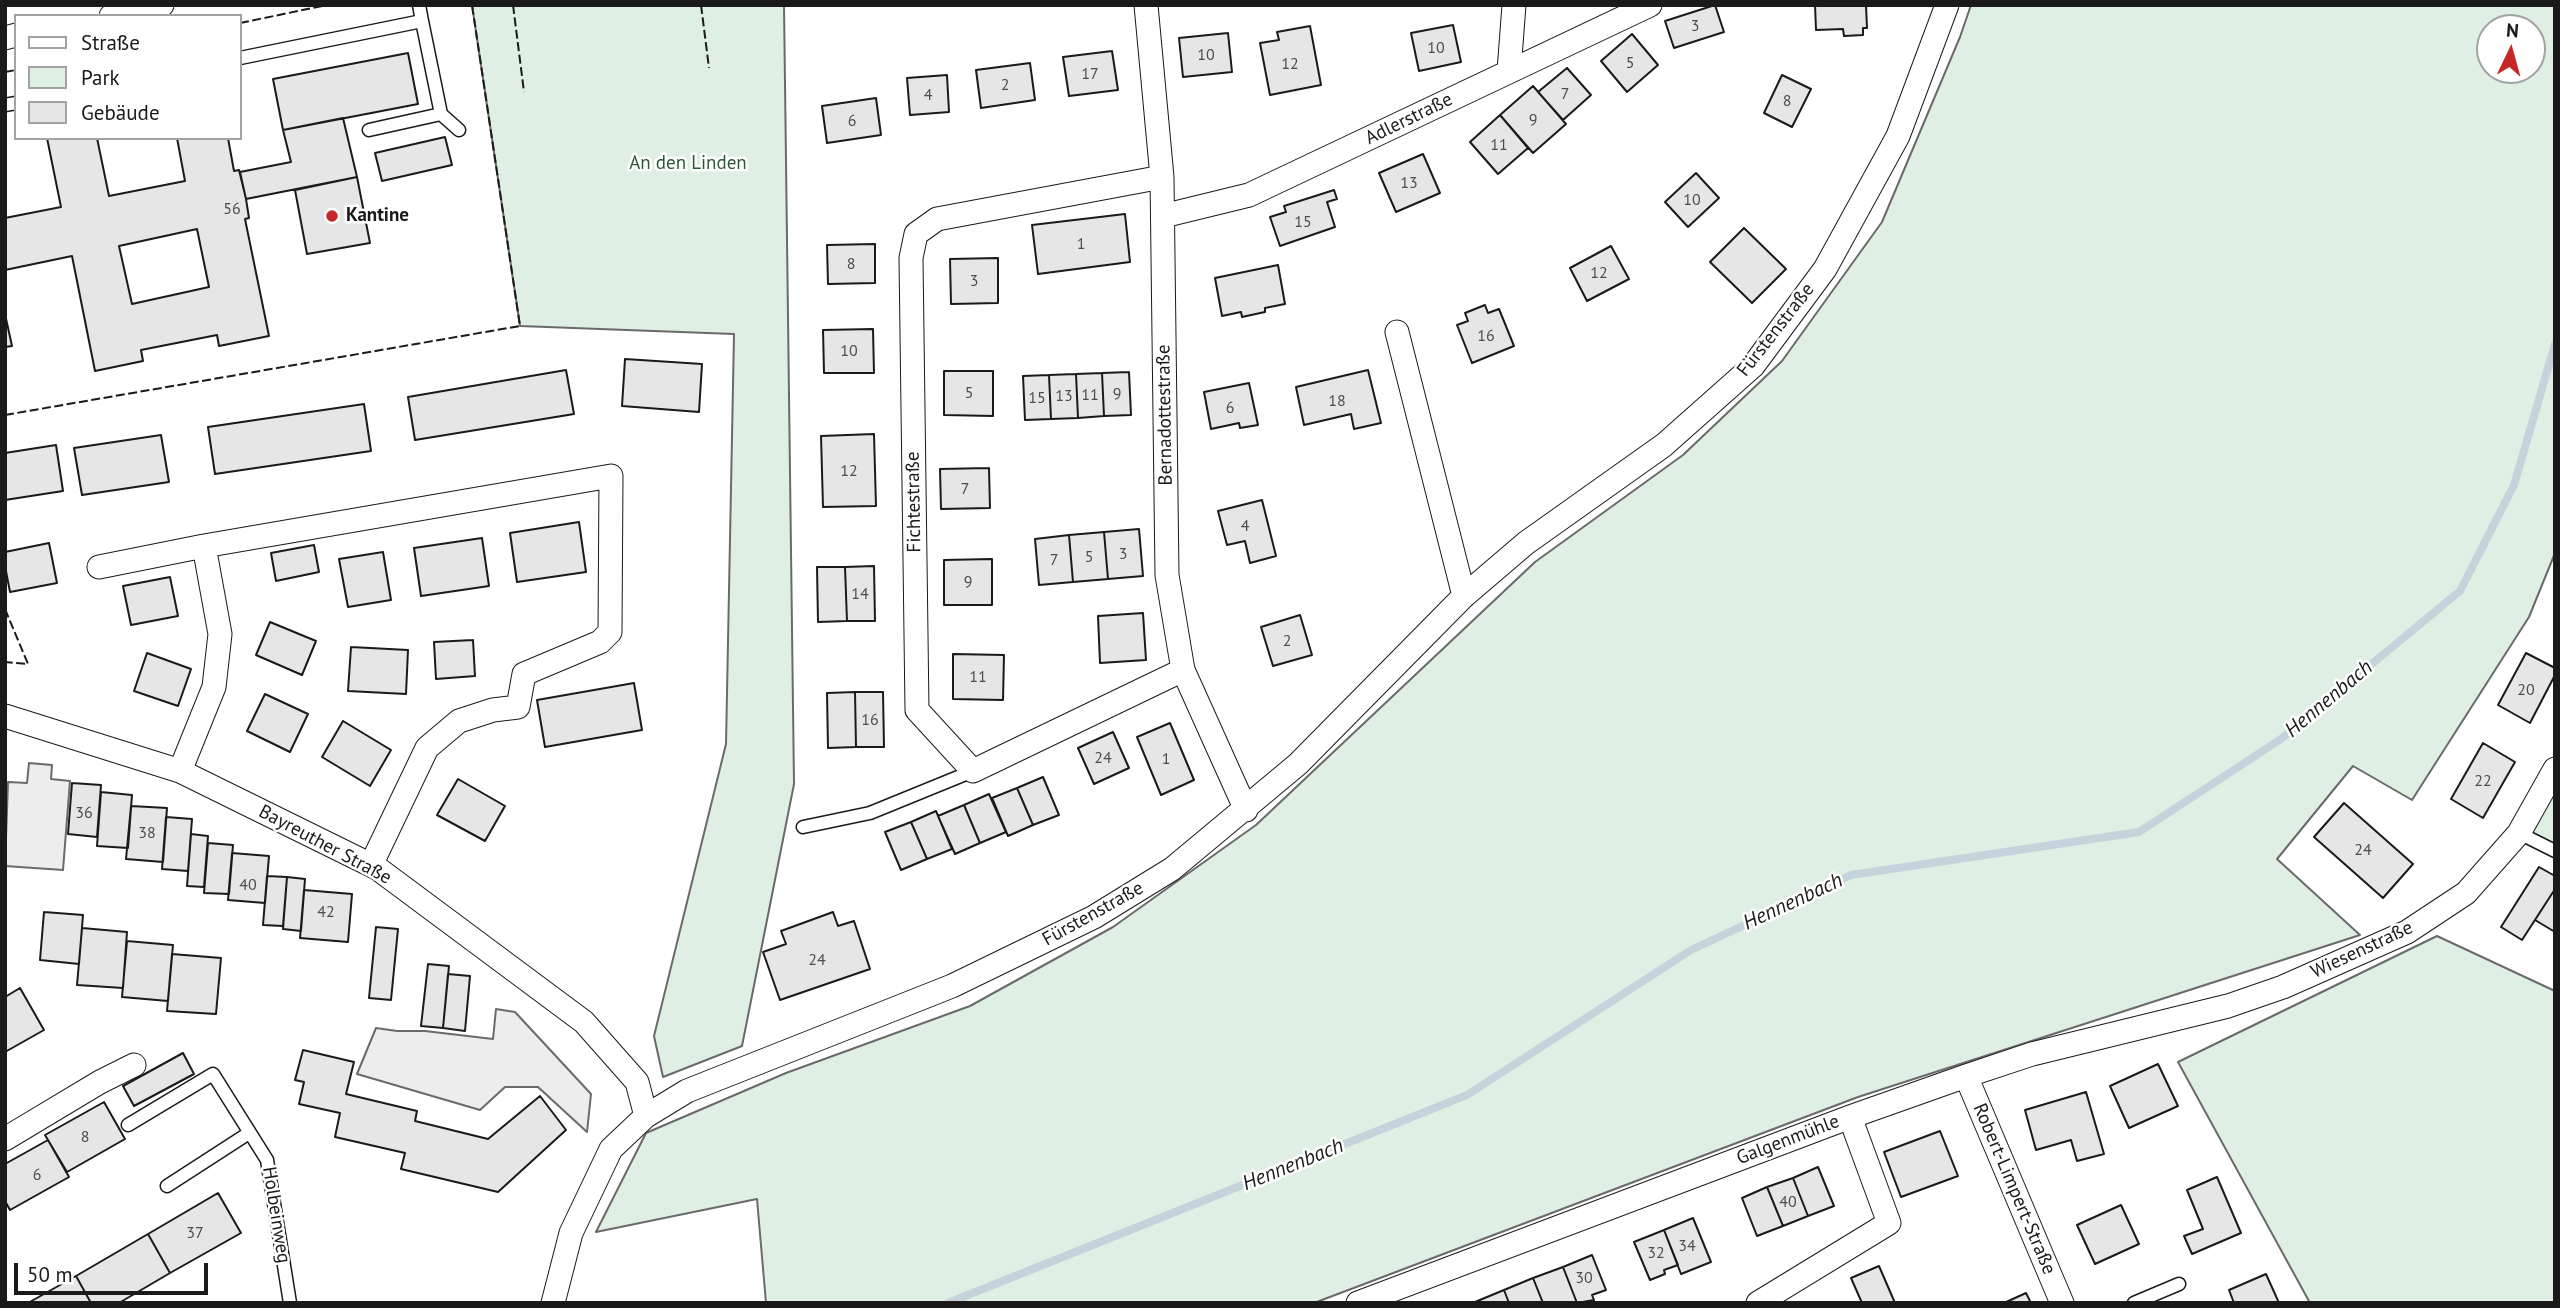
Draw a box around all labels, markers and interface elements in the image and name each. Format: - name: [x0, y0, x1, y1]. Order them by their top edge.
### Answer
- legend: [14, 14, 242, 140]
- north arrow: [2476, 14, 2546, 84]
- house number: 3: [1691, 16, 1699, 36]
- text: N: [2505, 18, 2520, 43]
- text: Straße: [81, 29, 140, 56]
- house number: 10: [1427, 38, 1445, 58]
- house number: 10: [1197, 45, 1215, 65]
- house number: 5: [1626, 53, 1634, 73]
- house number: 12: [1281, 54, 1299, 74]
- text: Park: [81, 64, 120, 91]
- house number: 17: [1081, 64, 1099, 84]
- house number: 2: [1001, 75, 1009, 95]
- house number: 7: [1561, 84, 1569, 104]
- house number: 4: [924, 85, 932, 105]
- street label: Adlerstraße: [1362, 88, 1456, 150]
- house number: 8: [1783, 91, 1791, 111]
- text: Gebäude: [81, 99, 160, 126]
- house number: 9: [1529, 110, 1537, 130]
- house number: 6: [848, 111, 856, 131]
- house number: 11: [1490, 135, 1508, 155]
- park label: An den Linden: [629, 153, 747, 175]
- house number: 13: [1400, 173, 1418, 193]
- house number: 10: [1683, 190, 1701, 210]
- house number: 56: [223, 199, 241, 219]
- place label: Kantine: [346, 205, 409, 227]
- marker: Kantine: [324, 208, 340, 224]
- house number: 15: [1294, 212, 1312, 232]
- house number: 1: [1077, 234, 1085, 254]
- house number: 8: [847, 254, 855, 274]
- house number: 12: [1590, 263, 1608, 283]
- house number: 3: [970, 271, 978, 291]
- street label: Fürstenstraße: [1733, 279, 1819, 381]
- house number: 16: [1477, 326, 1495, 346]
- house number: 10: [840, 341, 858, 361]
- street label: Bernadottestraße: [1152, 344, 1178, 486]
- house number: 5: [965, 383, 973, 403]
- house number: 9: [1113, 384, 1121, 404]
- house number: 11: [1081, 385, 1099, 405]
- house number: 13: [1055, 386, 1073, 406]
- house number: 15: [1028, 388, 1046, 408]
- house number: 18: [1328, 391, 1346, 411]
- house number: 6: [1226, 398, 1234, 418]
- street label: Fichtestraße: [902, 451, 926, 553]
- house number: 12: [840, 461, 858, 481]
- house number: 7: [961, 479, 969, 499]
- house number: 4: [1241, 516, 1249, 536]
- house number: 3: [1119, 544, 1127, 564]
- house number: 5: [1085, 547, 1093, 567]
- house number: 7: [1050, 550, 1058, 570]
- house number: 9: [964, 572, 972, 592]
- house number: 14: [851, 584, 869, 604]
- house number: 2: [1283, 631, 1291, 651]
- water label: Hennenbach: [2280, 655, 2378, 743]
- house number: 11: [969, 667, 987, 687]
- house number: 20: [2517, 680, 2535, 700]
- house number: 16: [861, 710, 879, 730]
- house number: 24: [1094, 748, 1112, 768]
- house number: 1: [1162, 749, 1170, 769]
- house number: 22: [2474, 771, 2492, 791]
- street label: Bayreuther Straße: [255, 800, 395, 890]
- house number: 36: [75, 803, 93, 823]
- house number: 38: [138, 823, 156, 843]
- house number: 24: [2354, 840, 2372, 860]
- water label: Hennenbach: [1739, 868, 1847, 936]
- house number: 40: [239, 875, 257, 895]
- street label: Fürstenstraße: [1038, 877, 1148, 951]
- house number: 42: [317, 902, 335, 922]
- street label: Wiesenstraße: [2307, 916, 2417, 984]
- house number: 24: [808, 950, 826, 970]
- street label: Robert-Limpert-Straße: [1968, 1100, 2060, 1278]
- street label: Galgenmühle: [1733, 1110, 1843, 1170]
- house number: 8: [81, 1127, 89, 1147]
- water label: Hennenbach: [1239, 1133, 1347, 1197]
- house number: 6: [33, 1165, 41, 1185]
- street label: Holbeinweg: [257, 1165, 295, 1265]
- house number: 40: [1779, 1192, 1797, 1212]
- house number: 37: [186, 1223, 204, 1243]
- house number: 34: [1678, 1236, 1696, 1256]
- house number: 32: [1647, 1243, 1665, 1263]
- scale bar: [18, 1248, 212, 1292]
- text: 50 m: [27, 1261, 73, 1288]
- house number: 30: [1575, 1268, 1593, 1288]

